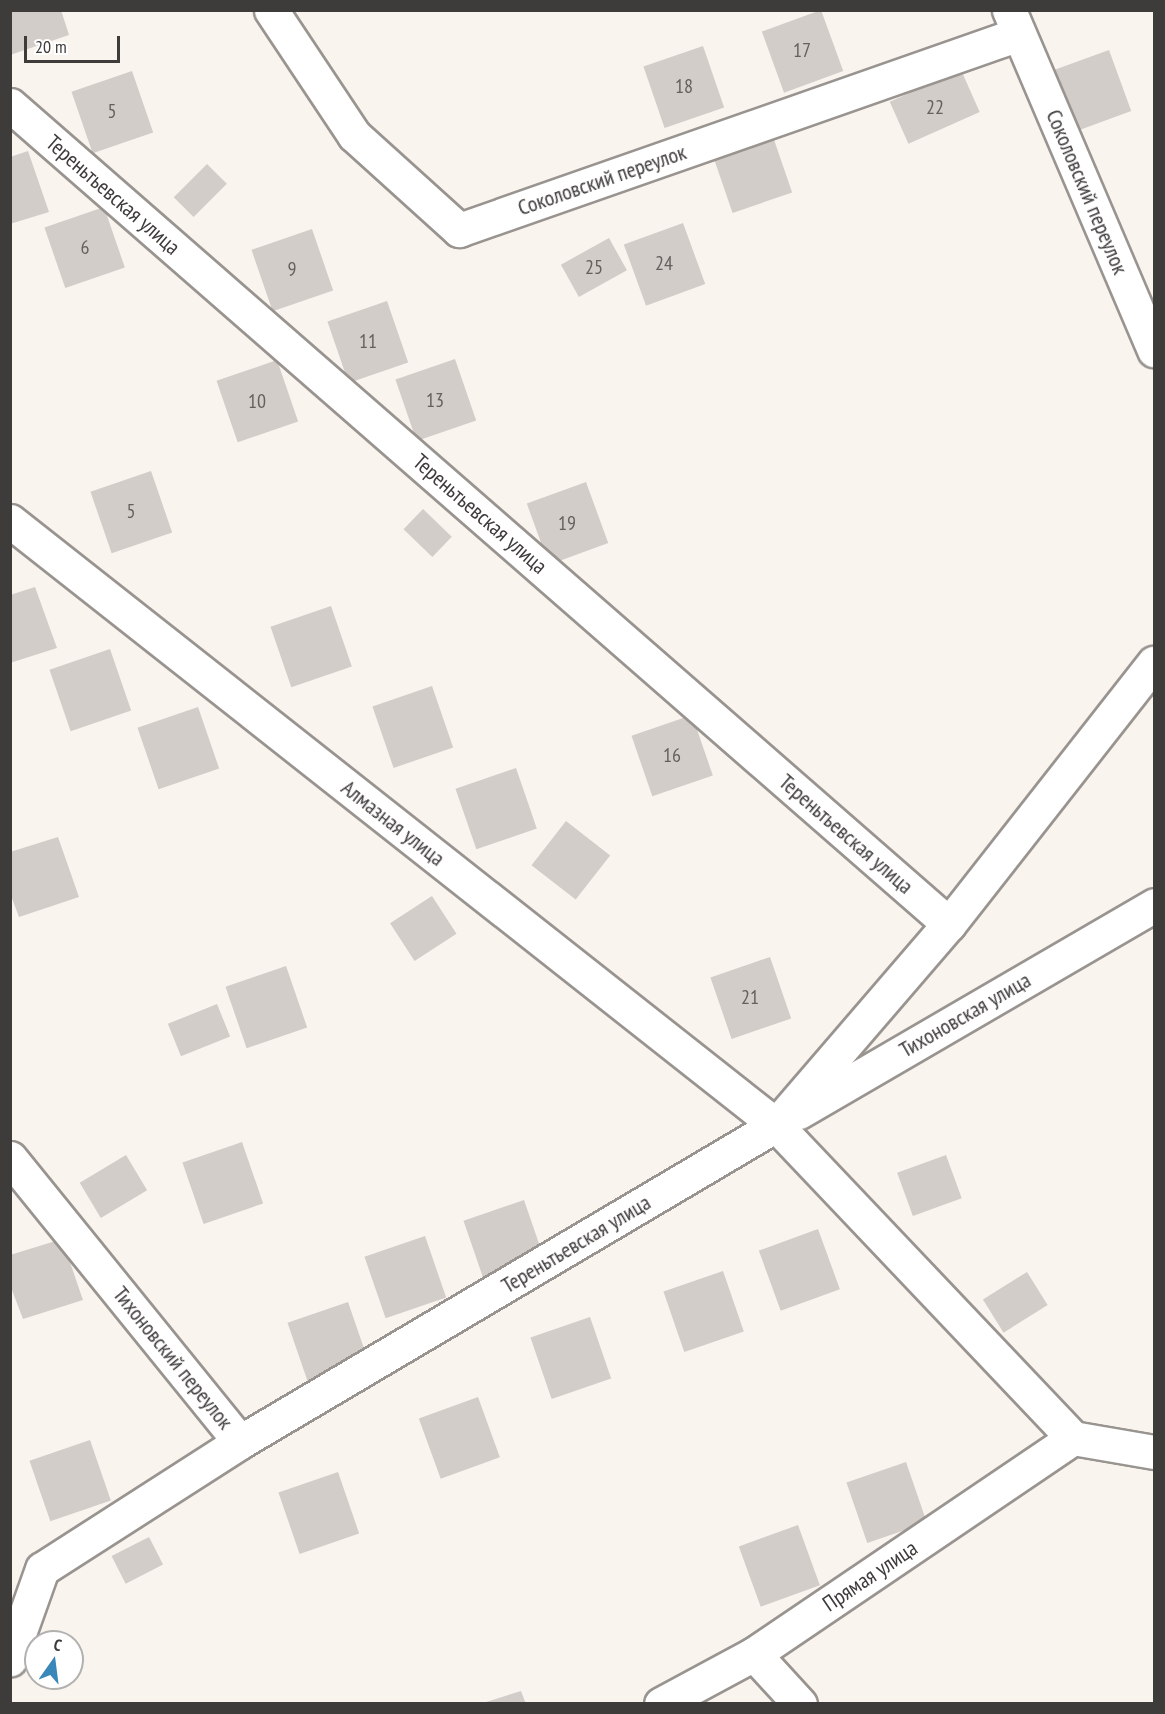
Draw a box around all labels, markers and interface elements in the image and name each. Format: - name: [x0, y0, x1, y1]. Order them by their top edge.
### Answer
- scale bar: [27, 24, 123, 62]
- text: 20 m: [35, 35, 67, 58]
- house number: 17: [793, 38, 811, 62]
- house number: 18: [675, 74, 693, 98]
- house number: 22: [926, 95, 944, 119]
- house number: 5: [108, 99, 116, 123]
- street label: Соколовский переулок: [1040, 106, 1134, 278]
- street label: Тереньтьевская улица: [41, 130, 185, 260]
- street label: Соколовский переулок: [514, 139, 690, 221]
- house number: 6: [81, 235, 89, 259]
- house number: 24: [655, 251, 673, 275]
- house number: 25: [585, 255, 603, 279]
- house number: 9: [288, 257, 296, 281]
- house number: 11: [359, 329, 377, 353]
- house number: 13: [426, 388, 444, 412]
- house number: 10: [248, 389, 266, 413]
- street label: Тереньтьевская улица: [408, 449, 552, 579]
- house number: 5: [127, 499, 135, 523]
- house number: 19: [558, 511, 576, 535]
- house number: 16: [663, 743, 681, 767]
- street label: Тереньтьевская улица: [774, 769, 918, 899]
- street label: Алмазная улица: [336, 774, 450, 872]
- street label: Тихоновская улица: [895, 967, 1035, 1063]
- house number: 21: [741, 985, 759, 1009]
- street label: Тереньтьевская улица: [497, 1189, 655, 1299]
- street label: Тихоновский переулок: [107, 1281, 239, 1435]
- street label: Прямая улица: [818, 1535, 922, 1617]
- north arrow: [24, 1630, 84, 1690]
- text: С: [52, 1634, 64, 1655]

